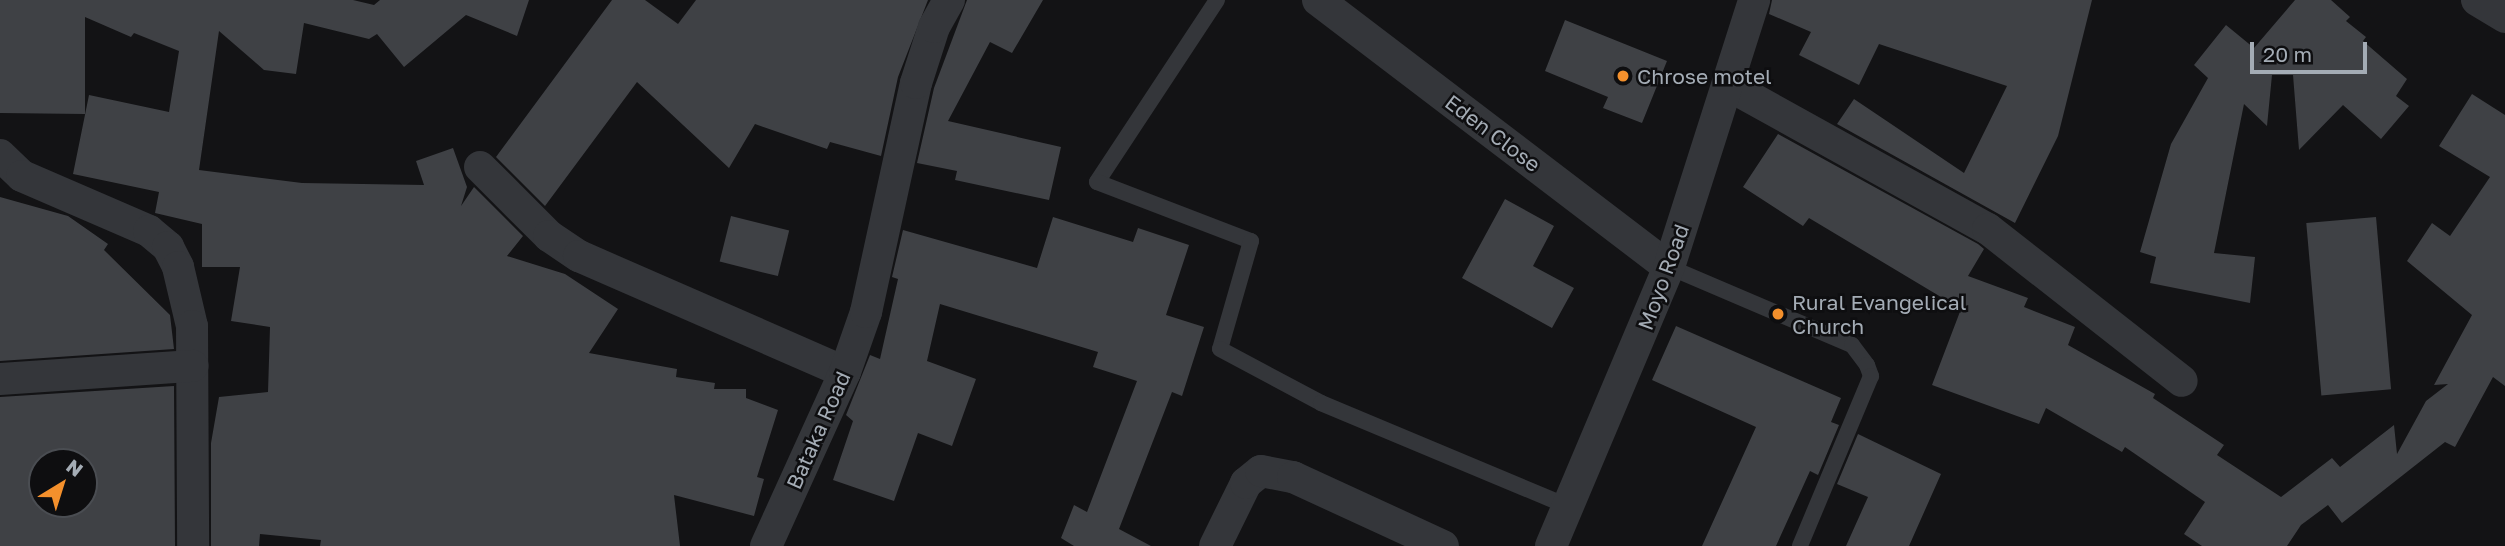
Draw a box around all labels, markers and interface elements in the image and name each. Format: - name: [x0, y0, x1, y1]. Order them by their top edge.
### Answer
- scale bar: [2253, 28, 2370, 72]
- text: 20 m: [2263, 41, 2312, 67]
- place label: Chrose motel: [1637, 63, 1772, 89]
- marker: Chrose motel: [1615, 68, 1631, 84]
- street label: Eden Close: [1440, 89, 1546, 177]
- street label: Moyo Road: [1632, 221, 1694, 333]
- place label: Rural Evangelical Church: [1792, 289, 1966, 339]
- marker: Rural Evangelical Church: [1770, 306, 1786, 322]
- street label: Bataka Road: [781, 367, 855, 493]
- north arrow: [28, 448, 98, 518]
- text: N: [62, 454, 88, 481]

